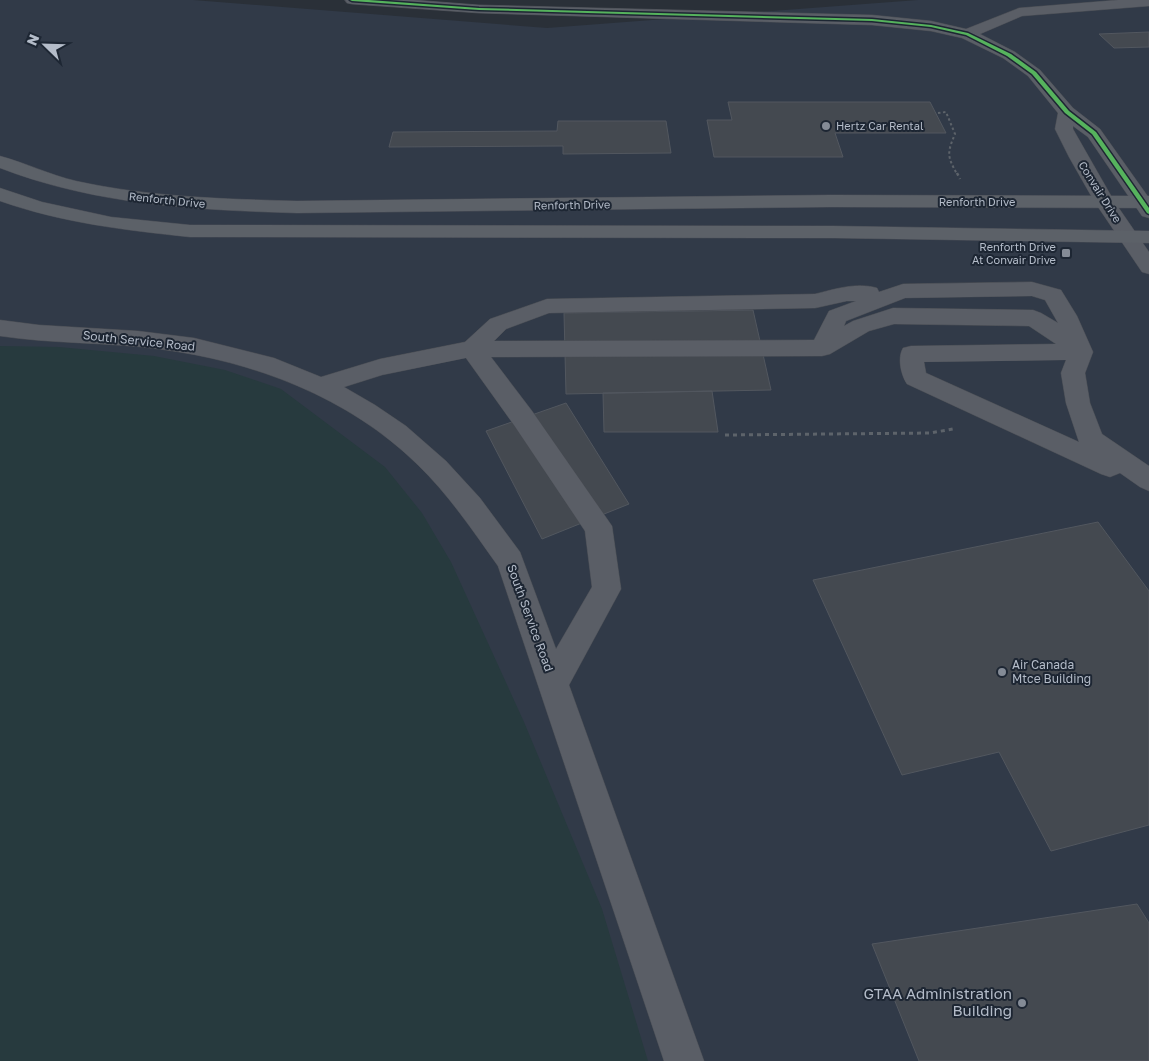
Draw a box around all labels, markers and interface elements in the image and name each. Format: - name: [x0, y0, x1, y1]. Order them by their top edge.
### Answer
- north arrow: [20, 20, 70, 70]
- text: N: [23, 32, 42, 48]
- place label: Hertz Car Rental: [836, 119, 924, 132]
- marker: Hertz Car Rental: [820, 120, 832, 132]
- street label: Convair Drive: [1076, 159, 1124, 225]
- street label: Renforth Drive: [128, 189, 206, 210]
- street label: Renforth Drive: [939, 195, 1015, 208]
- street label: Renforth Drive: [534, 197, 610, 212]
- place label: Renforth Drive At Convair Drive: [972, 240, 1056, 266]
- marker: Renforth Drive At Convair Drive: [1060, 247, 1072, 259]
- street label: South Service Road: [82, 327, 196, 354]
- street label: South Service Road: [504, 562, 557, 673]
- place label: Air Canada Mtce Building: [1012, 657, 1091, 686]
- marker: Air Canada Mtce Building: [996, 666, 1008, 678]
- place label: GTAA Administration Building: [864, 984, 1012, 1019]
- marker: GTAA Administration Building: [1016, 997, 1028, 1009]

